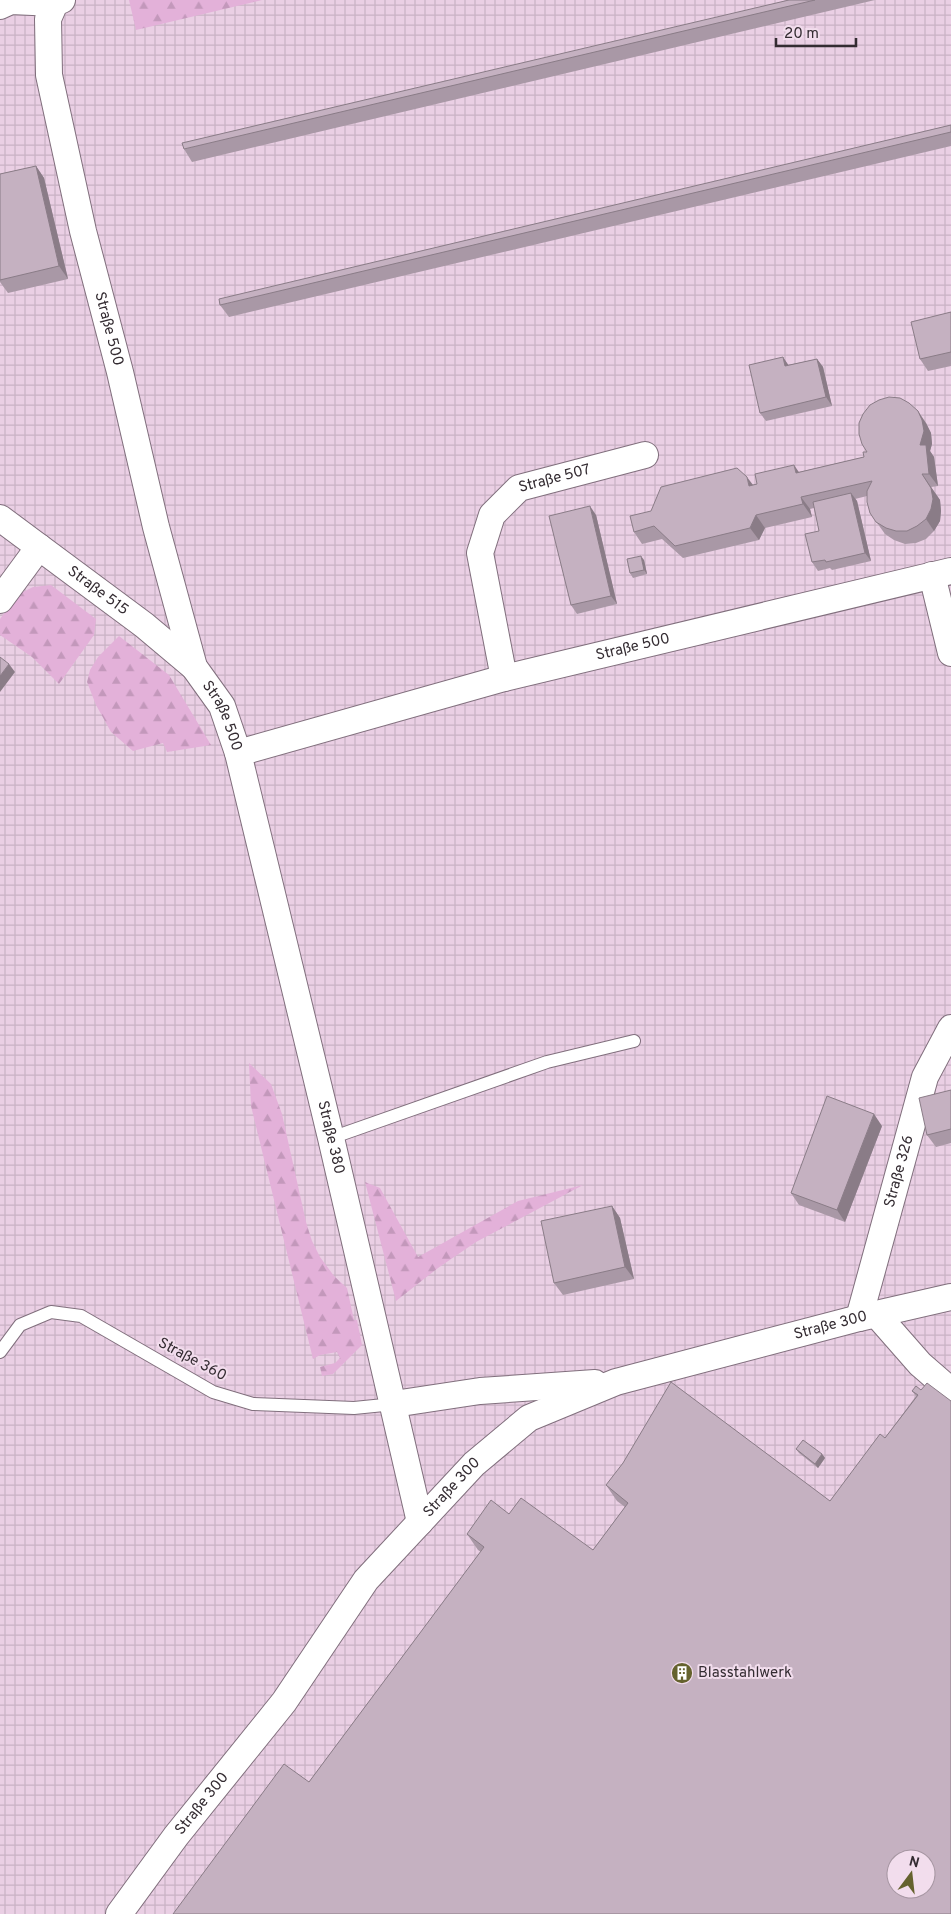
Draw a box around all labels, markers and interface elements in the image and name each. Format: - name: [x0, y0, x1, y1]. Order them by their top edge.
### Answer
- scale bar: [776, 15, 856, 47]
- text: 20 m: [784, 25, 819, 44]
- street label: Straße 500: [90, 290, 127, 368]
- street label: Straße 507: [516, 460, 593, 497]
- street label: Straße 515: [64, 562, 132, 620]
- street label: Straße 500: [594, 629, 672, 665]
- street label: Straße 500: [198, 677, 246, 754]
- street label: Straße 380: [313, 1099, 349, 1176]
- street label: Straße 326: [880, 1133, 918, 1210]
- street label: Straße 300: [792, 1307, 869, 1344]
- street label: Straße 360: [155, 1334, 229, 1386]
- street label: Straße 300: [419, 1453, 484, 1522]
- building icon: Blasstahlwerk: [670, 1661, 694, 1685]
- place label: Blasstahlwerk: [698, 1664, 792, 1683]
- street label: Straße 300: [171, 1768, 233, 1839]
- north arrow: [886, 1849, 936, 1899]
- text: N: [907, 1853, 921, 1872]

